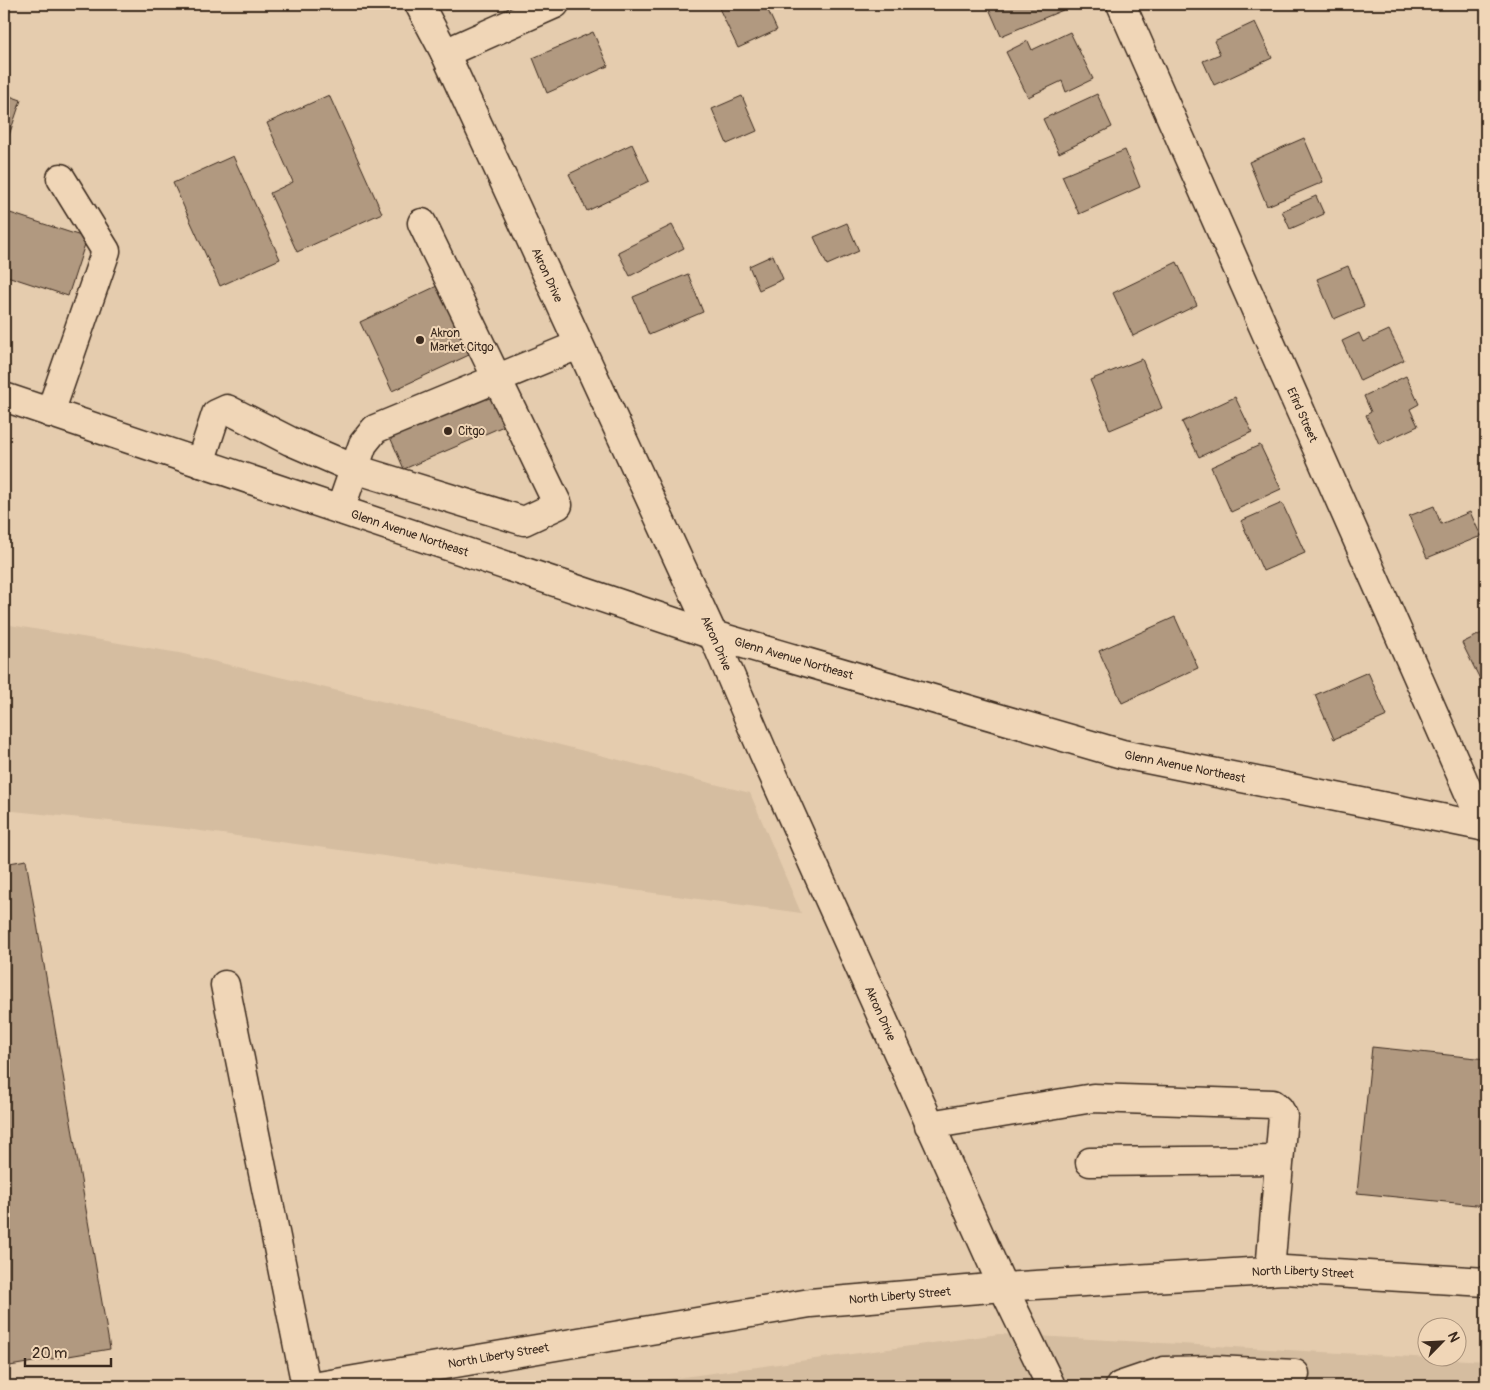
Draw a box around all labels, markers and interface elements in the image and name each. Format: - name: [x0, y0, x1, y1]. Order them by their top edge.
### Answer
- street label: Akron Drive: [528, 246, 566, 305]
- place label: Akron Market Citgo: [430, 326, 494, 355]
- marker: Akron Market Citgo: [414, 334, 426, 346]
- street label: Efird Street: [1284, 385, 1321, 445]
- place label: Citgo: [458, 424, 485, 439]
- marker: Citgo: [442, 425, 454, 437]
- street label: Glenn Avenue Northeast: [349, 506, 471, 560]
- street label: Akron Drive: [698, 613, 735, 673]
- street label: Glenn Avenue Northeast: [733, 634, 855, 683]
- street label: Glenn Avenue Northeast: [1123, 747, 1247, 786]
- street label: Akron Drive: [862, 984, 899, 1043]
- street label: North Liberty Street: [1251, 1262, 1354, 1282]
- street label: North Liberty Street: [848, 1284, 951, 1307]
- north arrow: [1418, 1318, 1468, 1368]
- text: N: [1444, 1329, 1463, 1345]
- scale bar: [25, 1335, 111, 1367]
- street label: North Liberty Street: [447, 1340, 550, 1372]
- text: 20 m: [32, 1344, 67, 1363]

